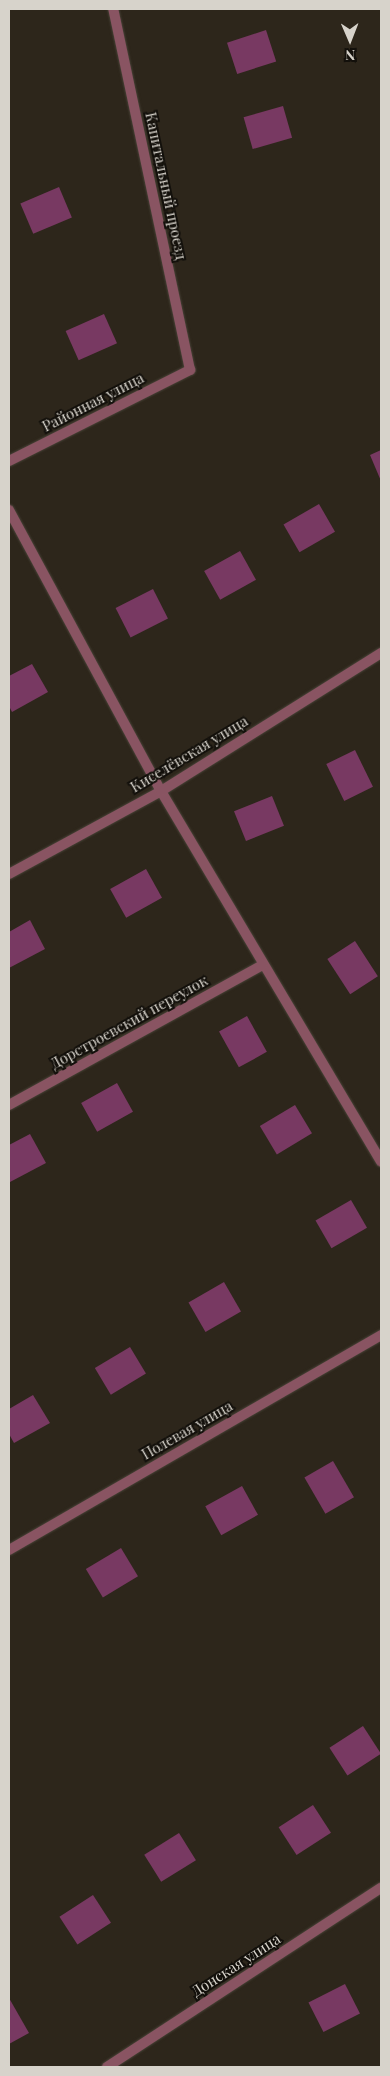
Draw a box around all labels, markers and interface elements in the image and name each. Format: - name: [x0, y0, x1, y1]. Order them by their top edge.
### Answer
- north arrow: [325, 15, 375, 65]
- text: N: [345, 46, 355, 65]
- street label: Капитальный проезд: [142, 111, 190, 261]
- street label: Районная улица: [39, 369, 147, 435]
- street label: Киселёвская улица: [127, 712, 251, 796]
- street label: Дорстроевский переулок: [47, 971, 211, 1073]
- street label: Полевая улица: [138, 1397, 236, 1463]
- street label: Донская улица: [188, 1930, 284, 2000]

